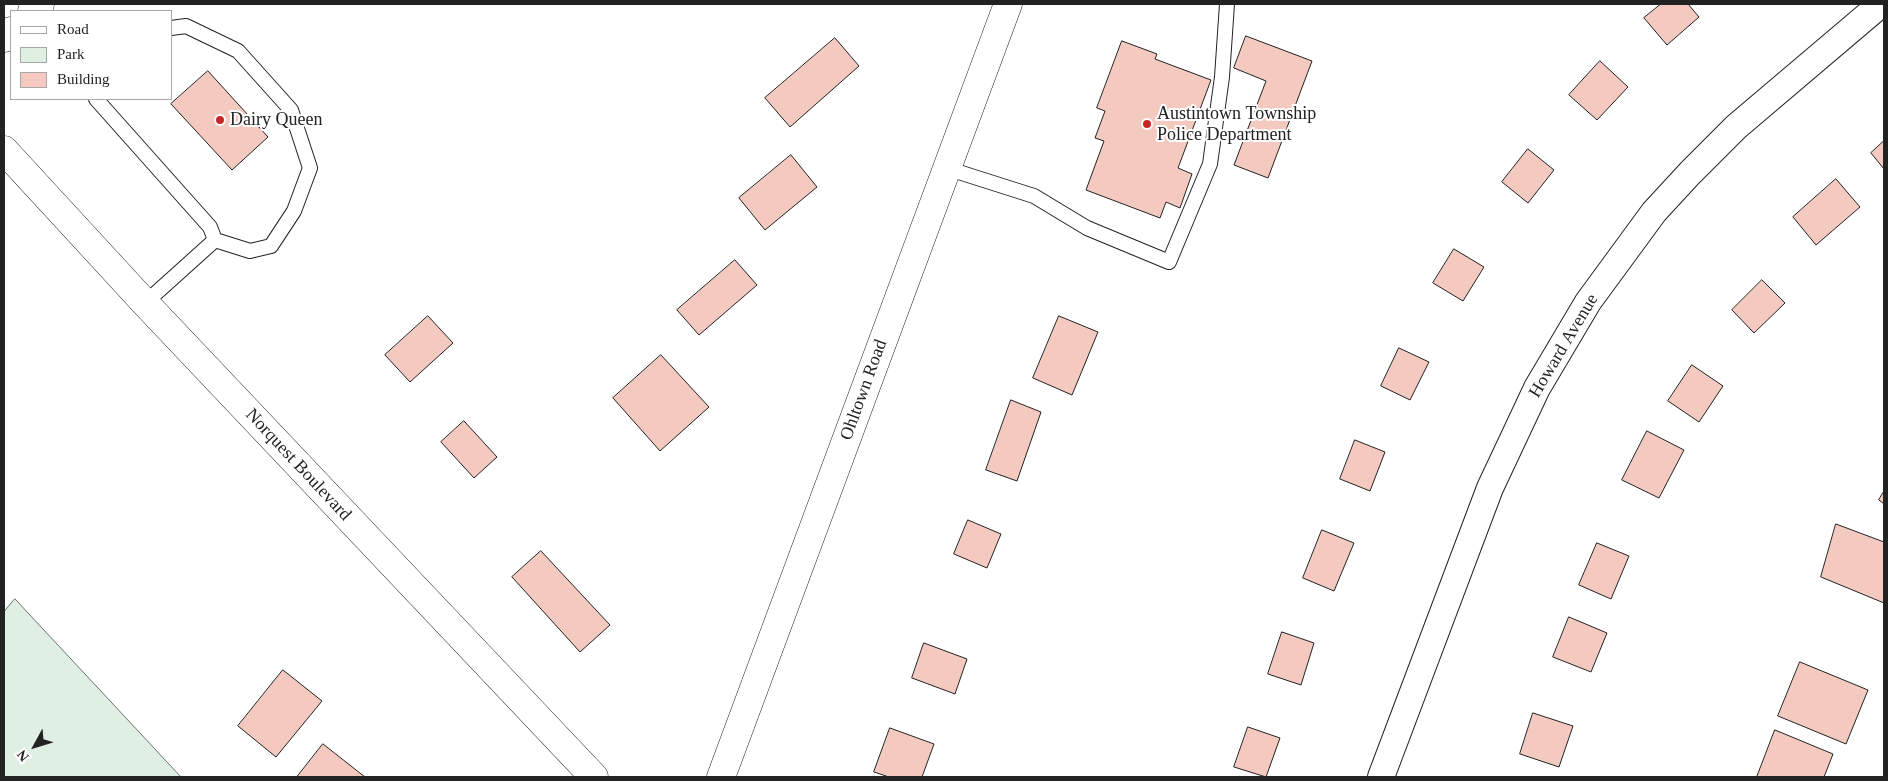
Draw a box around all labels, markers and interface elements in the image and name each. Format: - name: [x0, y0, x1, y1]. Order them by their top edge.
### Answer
- legend: [10, 10, 172, 100]
- text: Road: [57, 21, 89, 37]
- text: Park: [57, 46, 85, 62]
- text: Building: [57, 71, 110, 87]
- place label: Austintown Township Police Department: [1157, 103, 1316, 146]
- place label: Dairy Queen: [230, 109, 322, 131]
- marker: Dairy Queen: [214, 114, 226, 126]
- marker: Austintown Township Police Department: [1141, 118, 1153, 130]
- street label: Howard Avenue: [1525, 290, 1603, 402]
- street label: Ohltown Road: [836, 337, 892, 443]
- street label: Norquest Boulevard: [240, 404, 356, 526]
- north arrow: [10, 721, 60, 771]
- text: N: [14, 747, 32, 764]

